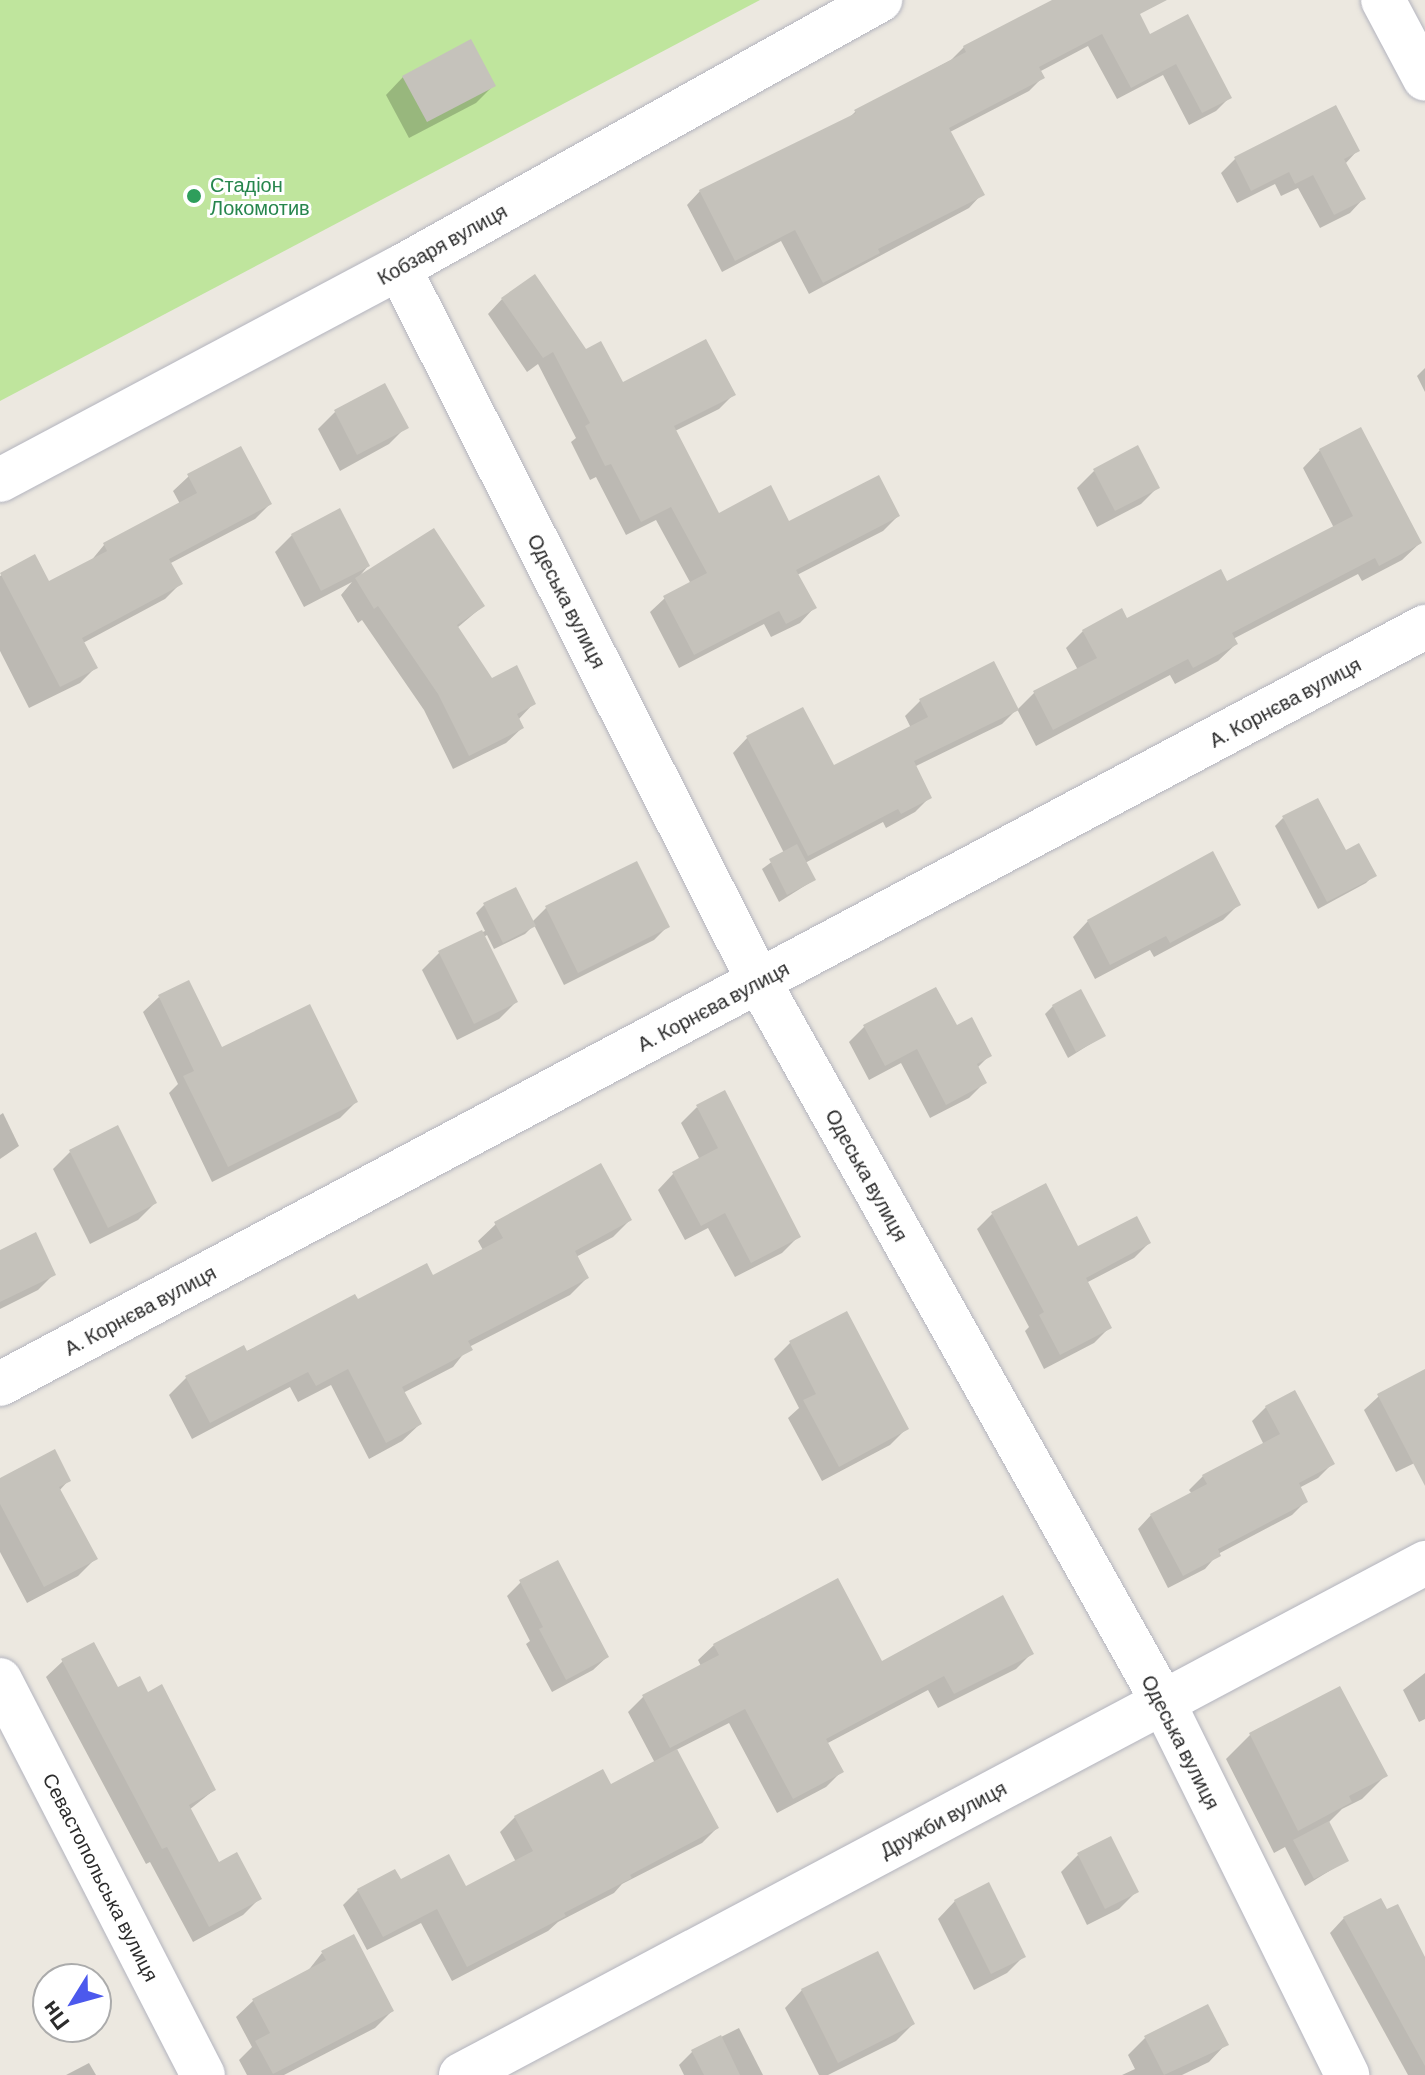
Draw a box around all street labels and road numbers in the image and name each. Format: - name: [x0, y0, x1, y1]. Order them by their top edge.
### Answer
- street label: Кобзаря вулиця: [373, 198, 511, 290]
- street label: Одеська вулиця: [523, 530, 611, 672]
- street label: А. Корнєва вулиця: [1205, 652, 1365, 752]
- street label: А. Корнєва вулиця: [633, 956, 793, 1056]
- street label: Одеська вулиця: [821, 1105, 913, 1245]
- street label: А. Корнєва вулиця: [60, 1260, 220, 1360]
- street label: Одеська вулиця: [1137, 1671, 1225, 1813]
- street label: Севастопольська вулиця: [38, 1769, 164, 1985]
- street label: Дружби вулиця: [876, 1776, 1010, 1862]

